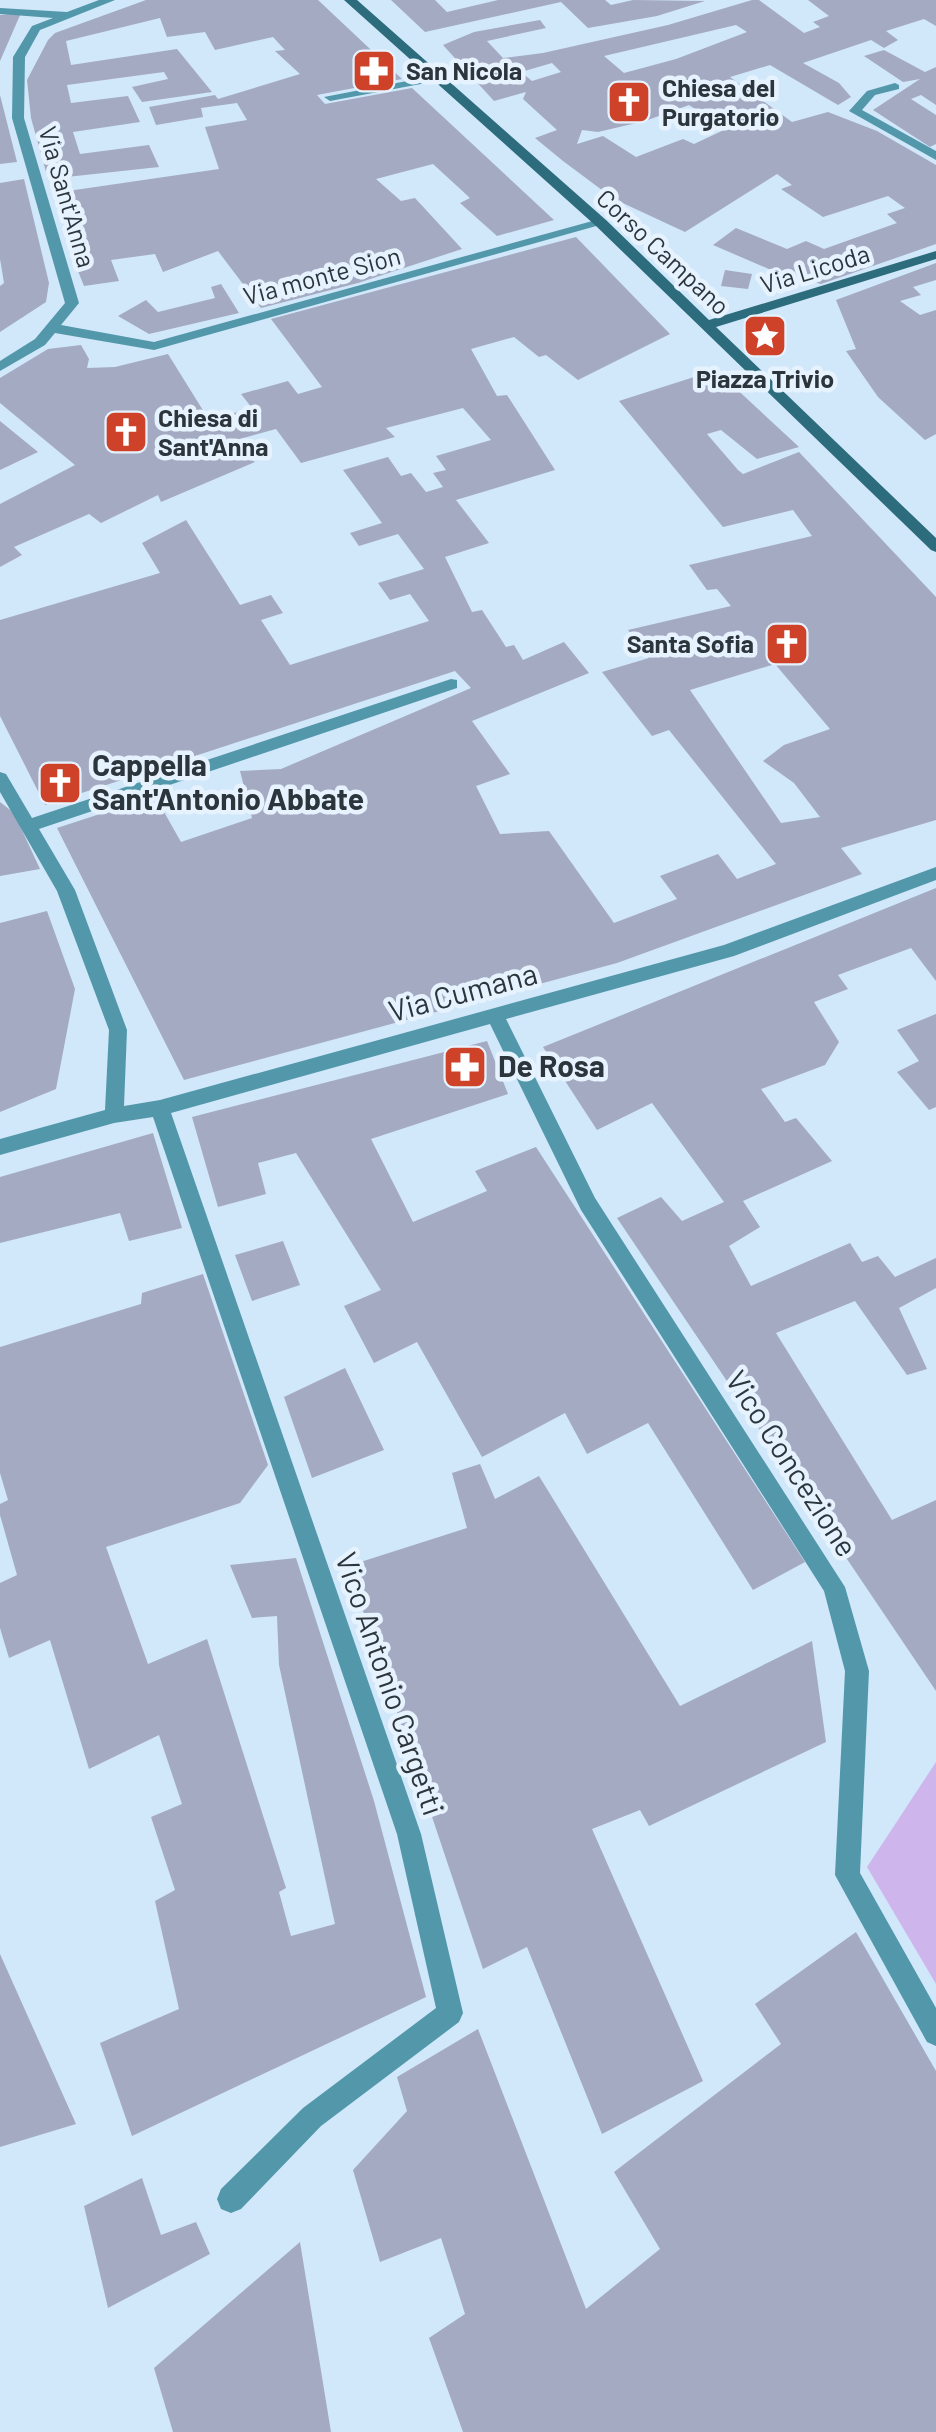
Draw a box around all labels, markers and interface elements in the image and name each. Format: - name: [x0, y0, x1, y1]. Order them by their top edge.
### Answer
- pharmacy icon: San Nicola: [351, 48, 397, 94]
- place label: San Nicola: [406, 55, 522, 85]
- place label: Chiesa del Purgatorio: [662, 72, 780, 131]
- church icon: Chiesa del Purgatorio: [606, 79, 652, 125]
- street label: Via Sant'Anna: [33, 123, 102, 271]
- street label: Corso Campano: [591, 182, 736, 320]
- street label: Via Licoda: [757, 237, 873, 299]
- street label: Via monte Sion: [240, 240, 404, 310]
- place icon: Piazza Trivio: [742, 313, 788, 359]
- place label: Piazza Trivio: [696, 363, 834, 393]
- place label: Chiesa di Sant'Anna: [158, 402, 268, 461]
- church icon: Chiesa di Sant'Anna: [103, 409, 149, 455]
- church icon: Santa Sofia: [764, 621, 810, 667]
- place label: Santa Sofia: [627, 628, 754, 658]
- place label: Cappella Sant'Antonio Abbate: [92, 746, 364, 816]
- church icon: Cappella Sant'Antonio Abbate: [37, 760, 83, 806]
- street label: Via Cumana: [384, 954, 541, 1028]
- pharmacy icon: De Rosa: [442, 1044, 488, 1090]
- place label: De Rosa: [498, 1047, 605, 1083]
- street label: Vico Concezione: [719, 1363, 866, 1563]
- street label: Vico Antonio Cargetti: [329, 1547, 453, 1820]

